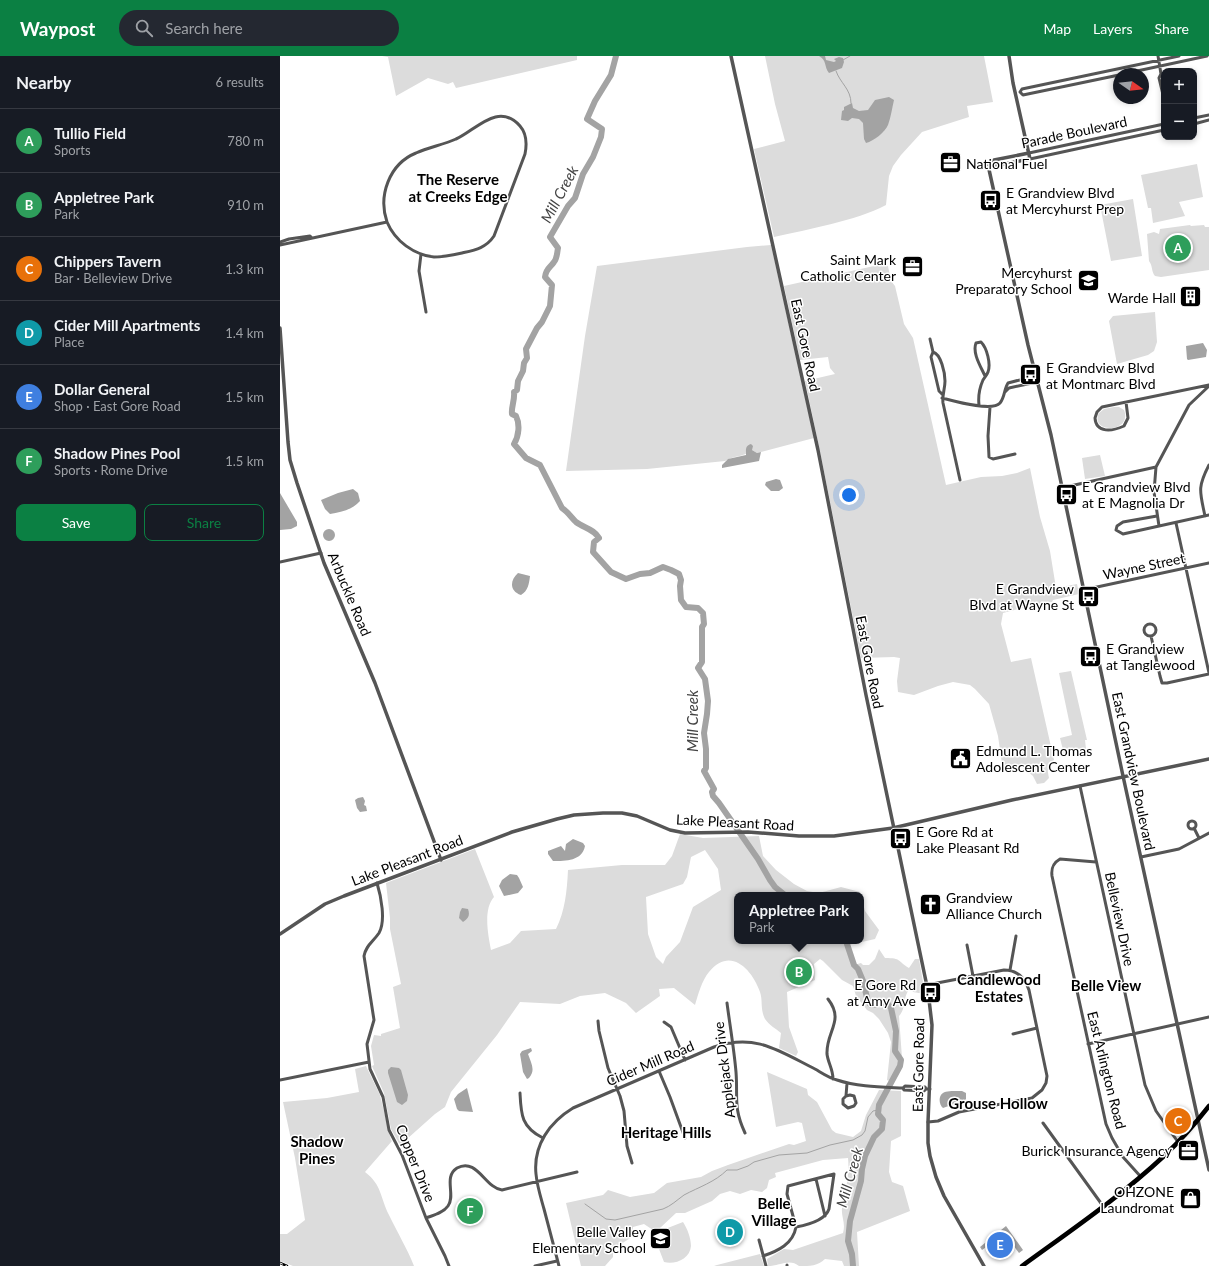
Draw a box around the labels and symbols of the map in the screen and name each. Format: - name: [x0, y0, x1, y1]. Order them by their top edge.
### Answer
- north arrow: [1113, 68, 1149, 104]
- street label: Parade Boulevard: [1019, 112, 1129, 152]
- office icon: National Fuel: [938, 150, 964, 176]
- place label: National Fuel: [966, 155, 1047, 172]
- water label: Mill Creek: [536, 162, 582, 226]
- district label: The Reserve at Creeks Edge: [409, 170, 507, 205]
- place label: E Grandview Blvd at Mercyhurst Prep: [1006, 184, 1124, 217]
- bus stop icon: E Grandview Blvd at Mercyhurst Prep: [977, 187, 1003, 213]
- pin: A: [1165, 233, 1191, 263]
- place label: Saint Mark Catholic Center: [800, 251, 897, 284]
- office icon: Saint Mark Catholic Center: [899, 254, 925, 280]
- place label: Mercyhurst Preparatory School: [955, 264, 1072, 297]
- school or university icon: Mercyhurst Preparatory School: [1075, 267, 1101, 293]
- building icon: Warde Hall: [1178, 284, 1204, 310]
- place label: Warde Hall: [1108, 289, 1176, 306]
- street label: East Gore Road: [788, 297, 824, 393]
- place label: E Grandview Blvd at Montmarc Blvd: [1046, 359, 1156, 392]
- bus stop icon: E Grandview Blvd at Montmarc Blvd: [1017, 362, 1043, 388]
- place label: E Grandview Blvd at E Magnolia Dr: [1082, 478, 1191, 511]
- bus stop icon: E Grandview Blvd at E Magnolia Dr: [1054, 481, 1080, 507]
- your location: [839, 485, 859, 505]
- street label: Wayne Street: [1101, 549, 1187, 583]
- street label: Arbuckle Road: [325, 550, 375, 638]
- place label: E Grandview Blvd at Wayne St: [969, 580, 1074, 613]
- bus stop icon: E Grandview Blvd at Wayne St: [1076, 583, 1102, 609]
- street label: East Gore Road: [853, 614, 887, 710]
- place label: E Grandview at Tanglewood: [1106, 640, 1195, 673]
- bus stop icon: E Grandview at Tanglewood: [1078, 643, 1104, 669]
- water label: Mill Creek: [683, 689, 701, 752]
- street label: East Grandview Boulevard: [1109, 690, 1159, 852]
- place label: Edmund L. Thomas Adolescent Center: [976, 742, 1092, 775]
- public building icon: Edmund L. Thomas Adolescent Center: [948, 745, 974, 771]
- street label: Lake Pleasant Road: [676, 810, 794, 834]
- place label: E Gore Rd at Lake Pleasant Rd: [916, 823, 1019, 856]
- bus stop icon: E Gore Rd at Lake Pleasant Rd: [887, 826, 913, 852]
- street label: Lake Pleasant Road: [349, 831, 465, 889]
- street label: Belleview Drive: [1102, 870, 1138, 968]
- place label: Grandview Alliance Church: [946, 889, 1042, 922]
- church icon: Grandview Alliance Church: [918, 892, 944, 918]
- pin: B: [786, 957, 812, 987]
- district label: Candlewood Estates: [957, 970, 1041, 1005]
- place label: E Gore Rd at Amy Ave: [847, 976, 916, 1009]
- district label: Belle View: [1071, 976, 1141, 994]
- bus stop icon: E Gore Rd at Amy Ave: [918, 979, 944, 1005]
- street label: East Arlington Road: [1084, 1009, 1130, 1131]
- street label: East Gore Road: [909, 1018, 927, 1112]
- street label: Applejack Drive: [710, 1021, 738, 1119]
- street label: Cider Mill Road: [603, 1037, 697, 1089]
- district label: Grouse Hollow: [948, 1094, 1048, 1112]
- pin: C: [1165, 1106, 1191, 1136]
- street label: Copper Drive: [393, 1122, 439, 1204]
- district label: Heritage Hills: [621, 1123, 712, 1141]
- district label: Shadow Pines: [290, 1132, 344, 1167]
- office icon: Burick Insurance Agency: [1175, 1137, 1201, 1163]
- place label: Burick Insurance Agency: [1021, 1142, 1173, 1159]
- water label: Mill Creek: [832, 1144, 866, 1209]
- place label: OHZONE Laundromat: [1100, 1183, 1174, 1216]
- shop icon: OHZONE Laundromat: [1177, 1186, 1203, 1212]
- district label: Belle Village: [750, 1194, 797, 1229]
- pin: F: [457, 1196, 483, 1226]
- pin: D: [717, 1217, 743, 1247]
- place label: Belle Valley Elementary School: [532, 1223, 647, 1256]
- school or university icon: Belle Valley Elementary School: [648, 1226, 674, 1252]
- pin: E: [987, 1230, 1013, 1260]

